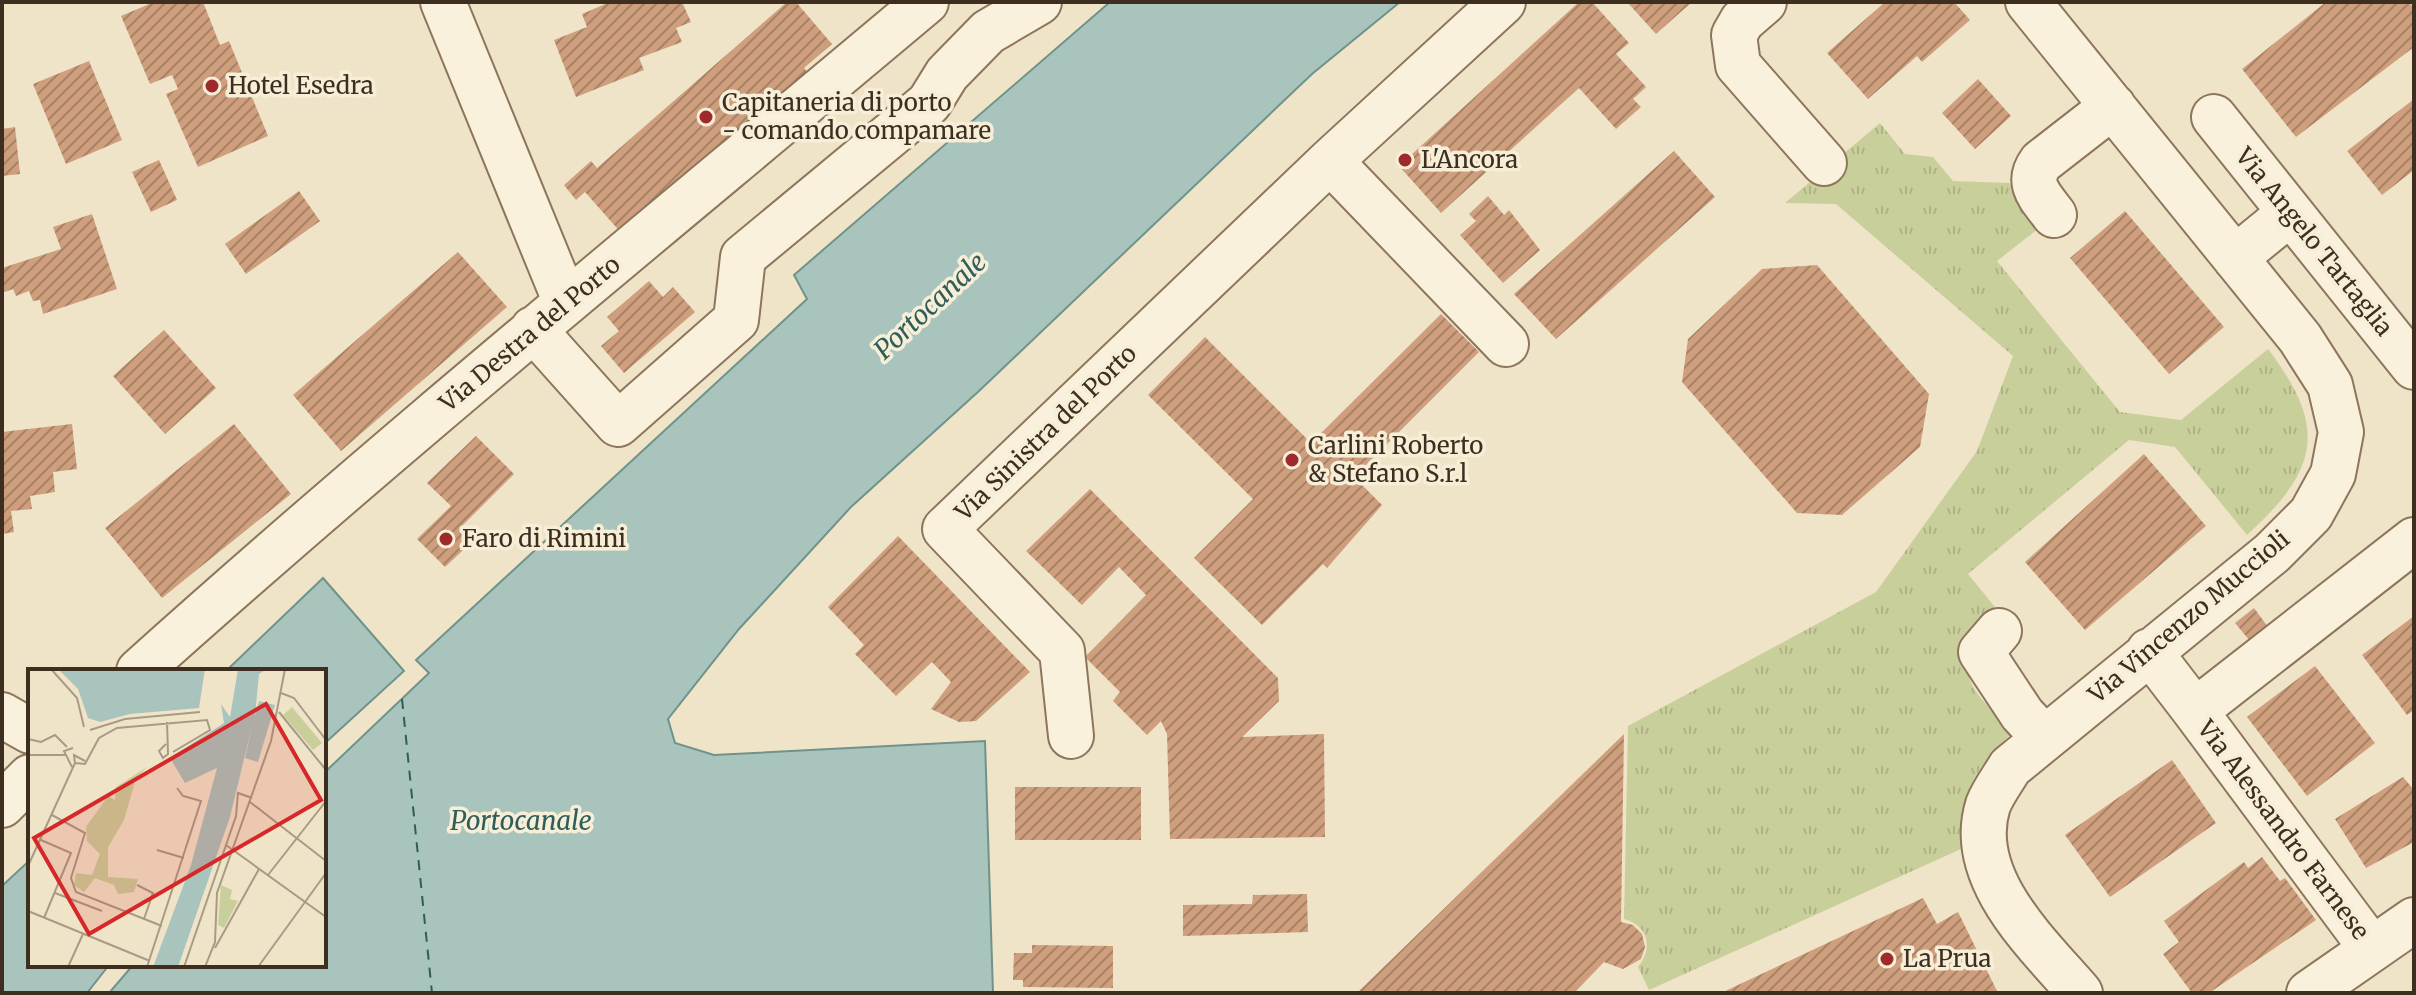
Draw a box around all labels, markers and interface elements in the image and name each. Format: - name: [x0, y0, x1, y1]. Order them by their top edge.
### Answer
- place label: Hotel Esedra: [228, 70, 374, 101]
- marker: Hotel Esedra: [203, 77, 221, 95]
- place label: Capitaneria di porto - comando compamare: [722, 87, 991, 146]
- marker: Capitaneria di porto - comando compamare: [697, 108, 715, 126]
- street label: Via Angelo Tartaglia: [2228, 140, 2400, 342]
- place label: L'Ancora: [1421, 144, 1518, 175]
- marker: L'Ancora: [1396, 151, 1414, 169]
- water label: Portocanale: [867, 245, 993, 366]
- street label: Via Destra del Porto: [432, 249, 626, 419]
- street label: Via Sinistra del Porto: [948, 338, 1143, 528]
- place label: Carlini Roberto & Stefano S.r.l: [1308, 430, 1483, 489]
- marker: Carlini Roberto & Stefano S.r.l: [1283, 451, 1301, 469]
- place label: Faro di Rimini: [462, 523, 626, 554]
- street label: Via Vincenzo Muccioli: [2081, 523, 2296, 711]
- marker: Faro di Rimini: [437, 530, 455, 548]
- inset map: [28, 669, 326, 967]
- street label: Via Alessandro Farnese: [2190, 713, 2376, 946]
- water label: Portocanale: [450, 804, 592, 837]
- place label: La Prua: [1903, 943, 1991, 974]
- marker: La Prua: [1878, 950, 1896, 968]

